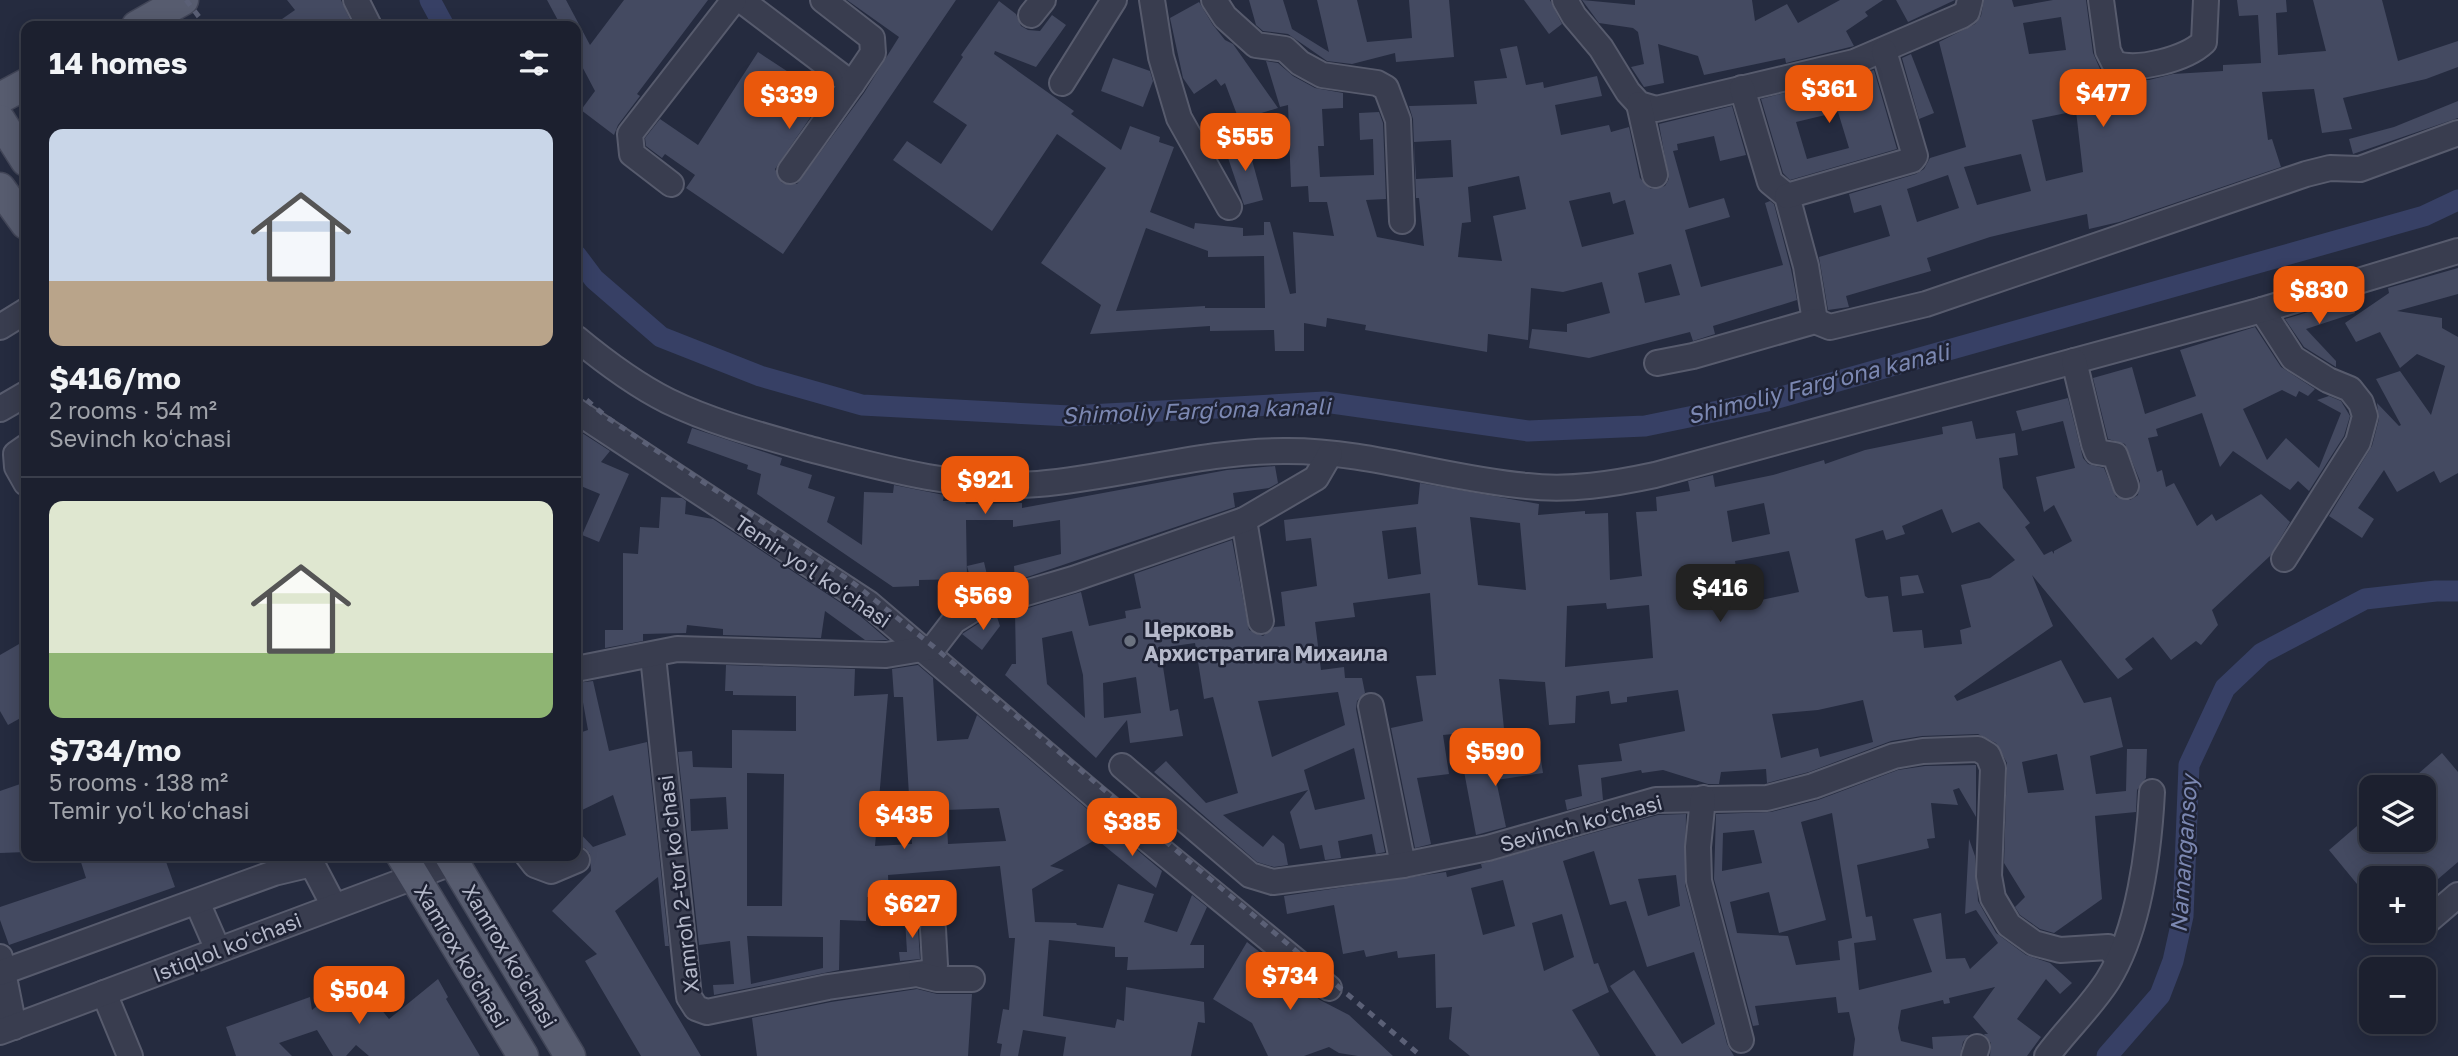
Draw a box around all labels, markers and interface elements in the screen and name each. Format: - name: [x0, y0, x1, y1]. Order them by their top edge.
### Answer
- icon: filters: [515, 44, 553, 82]
- text: 14 homes: [49, 45, 188, 81]
- pin: $361: [1788, 66, 1870, 125]
- pin: $477: [2062, 69, 2144, 129]
- pin: $339: [748, 72, 830, 131]
- text: $361: [1801, 74, 1857, 102]
- text: $477: [2076, 78, 2130, 106]
- text: $339: [760, 80, 818, 108]
- pin: $555: [1204, 114, 1286, 173]
- text: $555: [1216, 122, 1274, 150]
- icon: home: [238, 174, 364, 300]
- pin: $830: [2278, 266, 2360, 326]
- text: $830: [2289, 275, 2349, 303]
- water label: Shimoliy Fargʻona kanali: [1684, 336, 1954, 429]
- text: $416/mo: [49, 360, 181, 396]
- water label: Shimoliy Fargʻona kanali: [1061, 391, 1334, 429]
- text: 2 rooms · 54 m²: [49, 396, 217, 424]
- text: Sevinch koʻchasi: [49, 424, 232, 452]
- pin: $921: [944, 456, 1026, 516]
- text: $921: [957, 465, 1013, 493]
- street label: Temir yoʻl koʻchasi: [730, 509, 896, 633]
- icon: home: [238, 546, 364, 672]
- pin: $416: [1679, 564, 1761, 624]
- pin: $569: [942, 572, 1024, 632]
- text: $416: [1692, 573, 1748, 601]
- text: $569: [954, 581, 1012, 609]
- place label: Церковь Архистратига Михаила: [1144, 616, 1388, 666]
- marker: Церковь Архистратига Михаила: [1122, 633, 1138, 649]
- pin: $590: [1454, 728, 1536, 788]
- text: $734/mo: [49, 732, 181, 768]
- text: $590: [1466, 737, 1525, 765]
- text: 5 rooms · 138 m²: [49, 768, 228, 796]
- water label: Namangansoy: [2164, 771, 2203, 934]
- street label: Xamroh 2-tor koʻchasi: [652, 774, 704, 994]
- map controls: [2359, 775, 2436, 1034]
- button: layers: [2359, 775, 2436, 852]
- street label: Sevinch koʻchasi: [1497, 789, 1665, 857]
- pin: $435: [863, 792, 945, 851]
- text: Temir yoʻl koʻchasi: [49, 796, 250, 824]
- pin: $385: [1091, 798, 1173, 858]
- text: $435: [875, 800, 933, 828]
- text: $385: [1103, 807, 1161, 835]
- button: +: [2359, 866, 2436, 943]
- street label: Xamrox ko'chasi: [409, 880, 515, 1032]
- street label: Xamrox koʻchasi: [457, 880, 563, 1032]
- pin: $627: [871, 880, 953, 940]
- text: $627: [884, 889, 940, 917]
- street label: Istiqlol koʻchasi: [149, 907, 305, 987]
- pin: $734: [1249, 953, 1331, 1012]
- button: −: [2359, 957, 2436, 1034]
- text: $734: [1262, 961, 1318, 989]
- pin: $504: [318, 967, 400, 1026]
- text: $504: [330, 975, 388, 1003]

